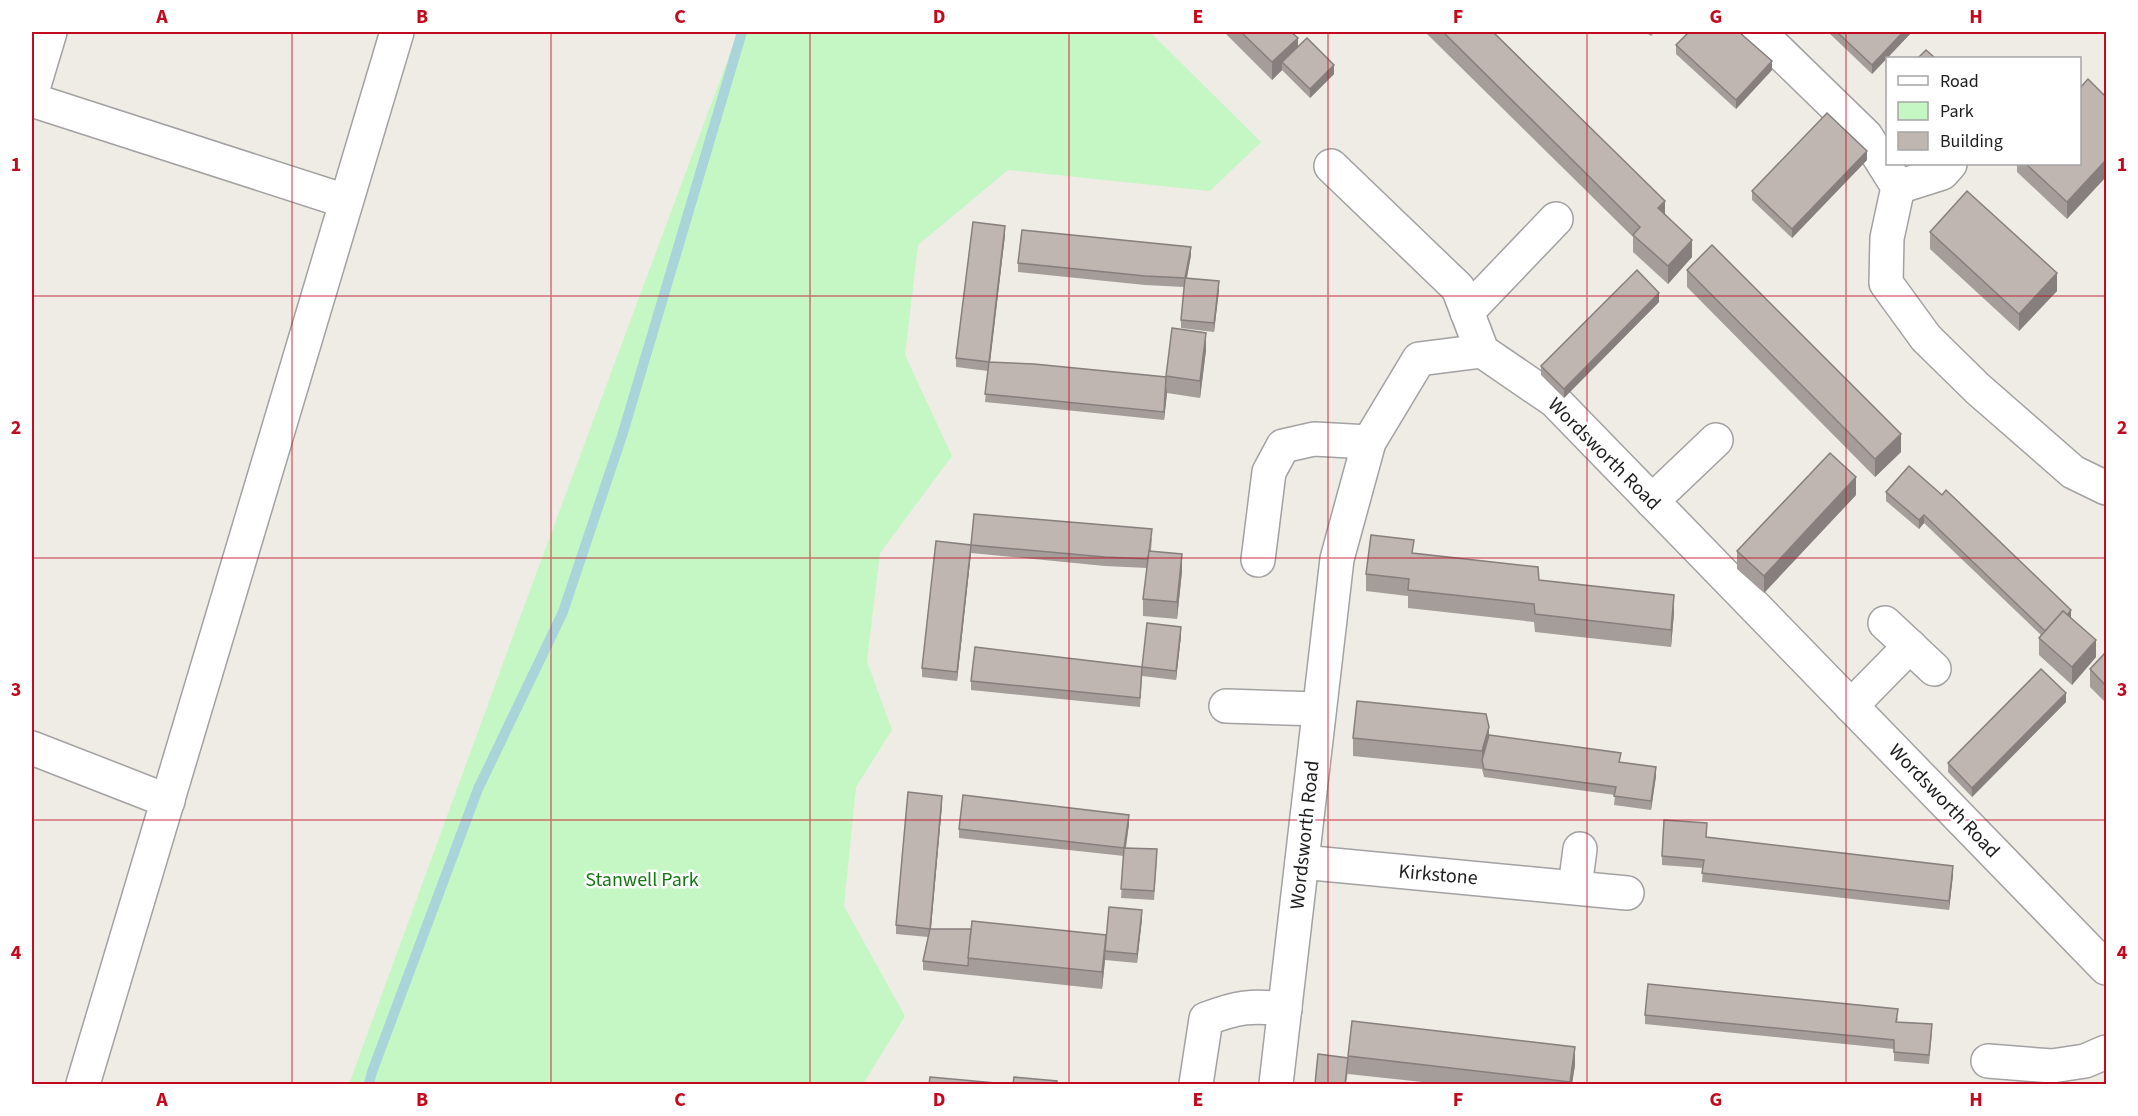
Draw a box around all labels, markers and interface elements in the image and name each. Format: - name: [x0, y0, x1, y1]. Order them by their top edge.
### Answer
- text: A: [155, 3, 168, 31]
- text: B: [416, 3, 428, 31]
- text: C: [674, 3, 686, 31]
- text: D: [933, 3, 945, 31]
- text: E: [1193, 3, 1203, 31]
- text: F: [1453, 3, 1463, 31]
- text: G: [1710, 3, 1722, 31]
- text: H: [1969, 3, 1983, 31]
- legend: [1886, 57, 2081, 165]
- text: Road: [1940, 69, 1979, 94]
- text: Park: [1940, 99, 1974, 124]
- text: Building: [1940, 129, 2003, 154]
- text: 1: [11, 151, 21, 179]
- text: 1: [2117, 151, 2127, 179]
- street label: Wordsworth Road: [1541, 391, 1667, 517]
- text: 2: [11, 414, 21, 442]
- text: 2: [2117, 414, 2127, 442]
- text: 3: [11, 676, 21, 704]
- text: 3: [2117, 676, 2127, 704]
- street label: Wordsworth Road: [1882, 738, 2006, 864]
- street label: Wordsworth Road: [1283, 759, 1327, 911]
- street label: Kirkstone: [1397, 858, 1479, 892]
- park label: Stanwell Park: [585, 866, 699, 894]
- text: 4: [11, 939, 22, 967]
- text: 4: [2117, 939, 2128, 967]
- text: A: [155, 1086, 168, 1114]
- text: B: [416, 1086, 428, 1114]
- text: C: [674, 1086, 686, 1114]
- text: D: [933, 1086, 945, 1114]
- text: E: [1193, 1086, 1203, 1114]
- text: F: [1453, 1086, 1463, 1114]
- text: G: [1710, 1086, 1722, 1114]
- text: H: [1969, 1086, 1983, 1114]

